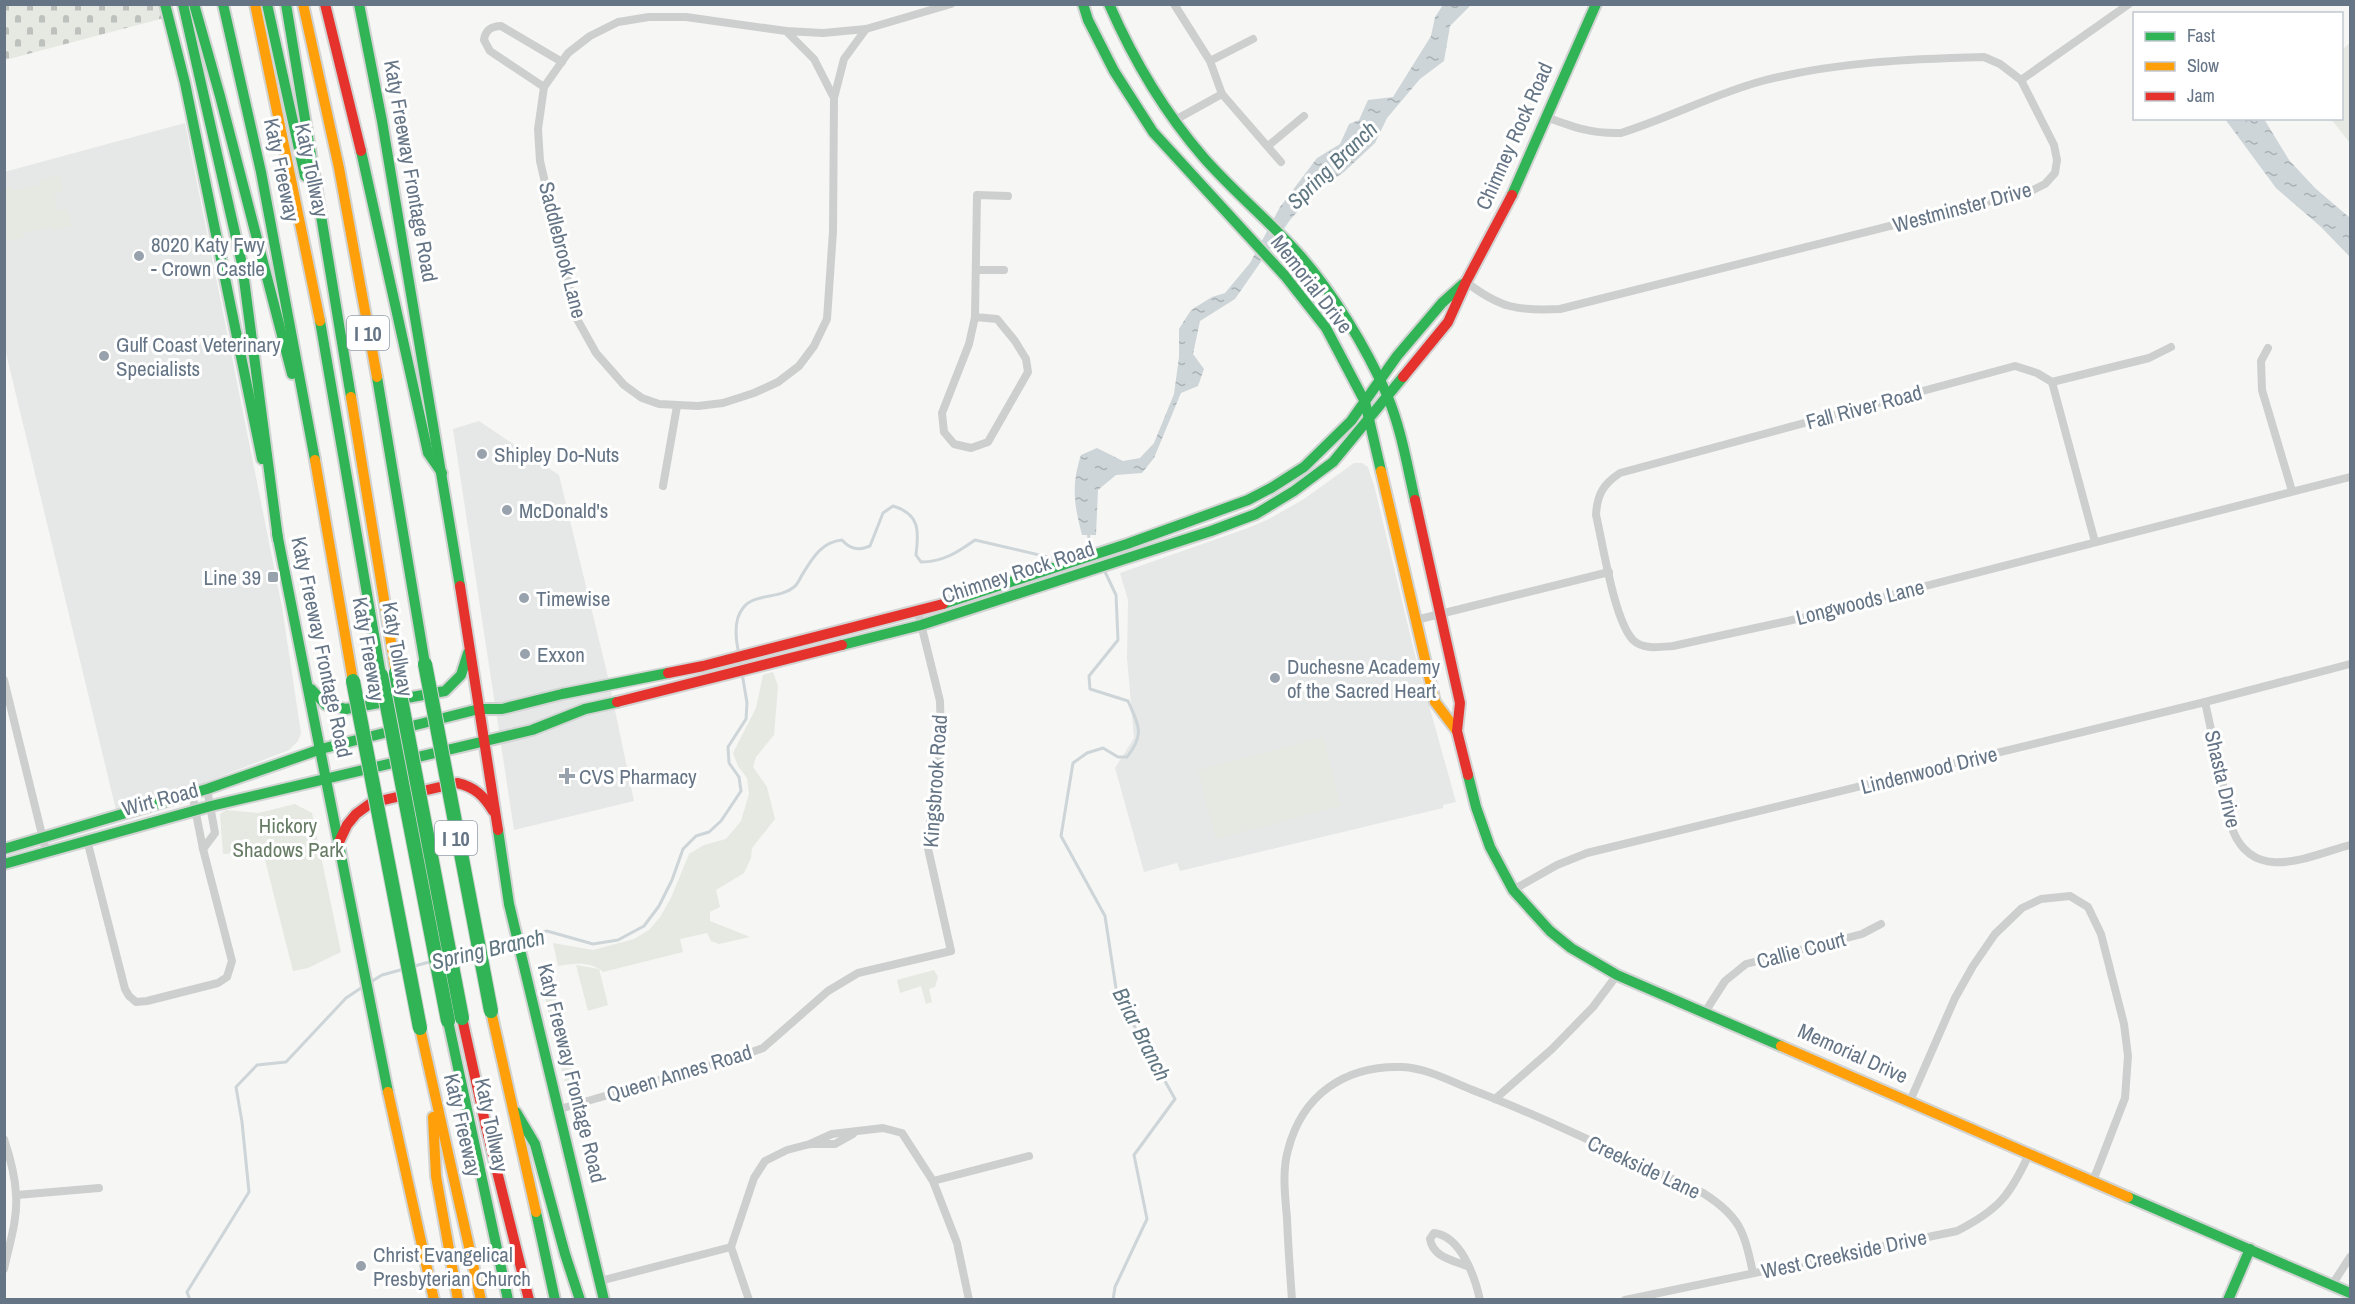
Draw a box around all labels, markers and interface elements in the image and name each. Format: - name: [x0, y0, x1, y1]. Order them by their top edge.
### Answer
- legend: [2133, 12, 2343, 120]
- text: Fast: [2187, 23, 2215, 48]
- text: Slow: [2187, 53, 2219, 78]
- street label: Katy Freeway Frontage Road: [377, 58, 445, 284]
- street label: Chimney Rock Road: [1468, 58, 1560, 214]
- text: Jam: [2187, 83, 2215, 108]
- water label: Spring Branch: [1280, 114, 1384, 216]
- street label: Katy Freeway: [257, 115, 307, 225]
- street label: Katy Tollway: [288, 120, 336, 220]
- street label: Westminster Drive: [1890, 175, 2034, 239]
- street label: Saddlebrook Lane: [532, 179, 594, 321]
- street label: Memorial Drive: [1264, 229, 1360, 339]
- place label: 8020 Katy Fwy - Crown Castle: [151, 230, 265, 283]
- marker: 8020 Katy Fwy - Crown Castle: [132, 249, 146, 263]
- road number: I 10: [347, 316, 389, 350]
- place label: Gulf Coast Veterinary Specialists: [116, 330, 281, 383]
- marker: Gulf Coast Veterinary Specialists: [97, 349, 111, 363]
- street label: Fall River Road: [1803, 378, 1925, 436]
- place label: Shipley Do-Nuts: [494, 440, 619, 469]
- marker: Shipley Do-Nuts: [475, 447, 489, 461]
- place label: McDonald's: [519, 496, 608, 525]
- marker: McDonald's: [500, 503, 514, 517]
- street label: Katy Freeway Frontage Road: [284, 534, 360, 760]
- street label: Chimney Rock Road: [938, 534, 1098, 610]
- place label: Line 39: [204, 563, 261, 592]
- marker: Line 39: [266, 570, 280, 584]
- street label: Longwoods Lane: [1793, 572, 1927, 632]
- place label: Timewise: [536, 584, 610, 613]
- marker: Timewise: [517, 591, 531, 605]
- street label: Katy Freeway: [346, 595, 392, 704]
- street label: Katy Tollway: [375, 600, 421, 699]
- place label: Exxon: [537, 640, 585, 669]
- marker: Exxon: [518, 647, 532, 661]
- place label: Duchesne Academy of the Sacred Heart: [1287, 652, 1441, 705]
- marker: Duchesne Academy of the Sacred Heart: [1268, 671, 1282, 685]
- street label: Kingsbrook Road: [916, 714, 954, 848]
- street label: Shasta Drive: [2198, 727, 2248, 831]
- street label: Lindenwood Drive: [1858, 739, 2000, 801]
- place label: CVS Pharmacy: [579, 762, 697, 791]
- marker: CVS Pharmacy: [560, 769, 574, 783]
- street label: Wirt Road: [119, 775, 201, 823]
- park label: Hickory Shadows Park: [232, 811, 344, 864]
- road number: I 10: [435, 821, 477, 855]
- water label: Spring Branch: [428, 921, 548, 977]
- street label: Callie Court: [1753, 924, 1849, 976]
- street label: Katy Freeway Frontage Road: [531, 960, 613, 1186]
- water label: Briar Branch: [1106, 982, 1178, 1086]
- street label: Memorial Drive: [1793, 1016, 1913, 1090]
- street label: Queen Annes Road: [603, 1037, 755, 1109]
- street label: Katy Freeway: [437, 1070, 489, 1180]
- street label: Katy Tollway: [468, 1075, 516, 1175]
- street label: Creekside Lane: [1583, 1128, 1705, 1206]
- street label: West Creekside Drive: [1759, 1222, 1929, 1286]
- place label: Christ Evangelical Presbyterian Church: [373, 1240, 531, 1293]
- marker: Christ Evangelical Presbyterian Church: [354, 1259, 368, 1273]

